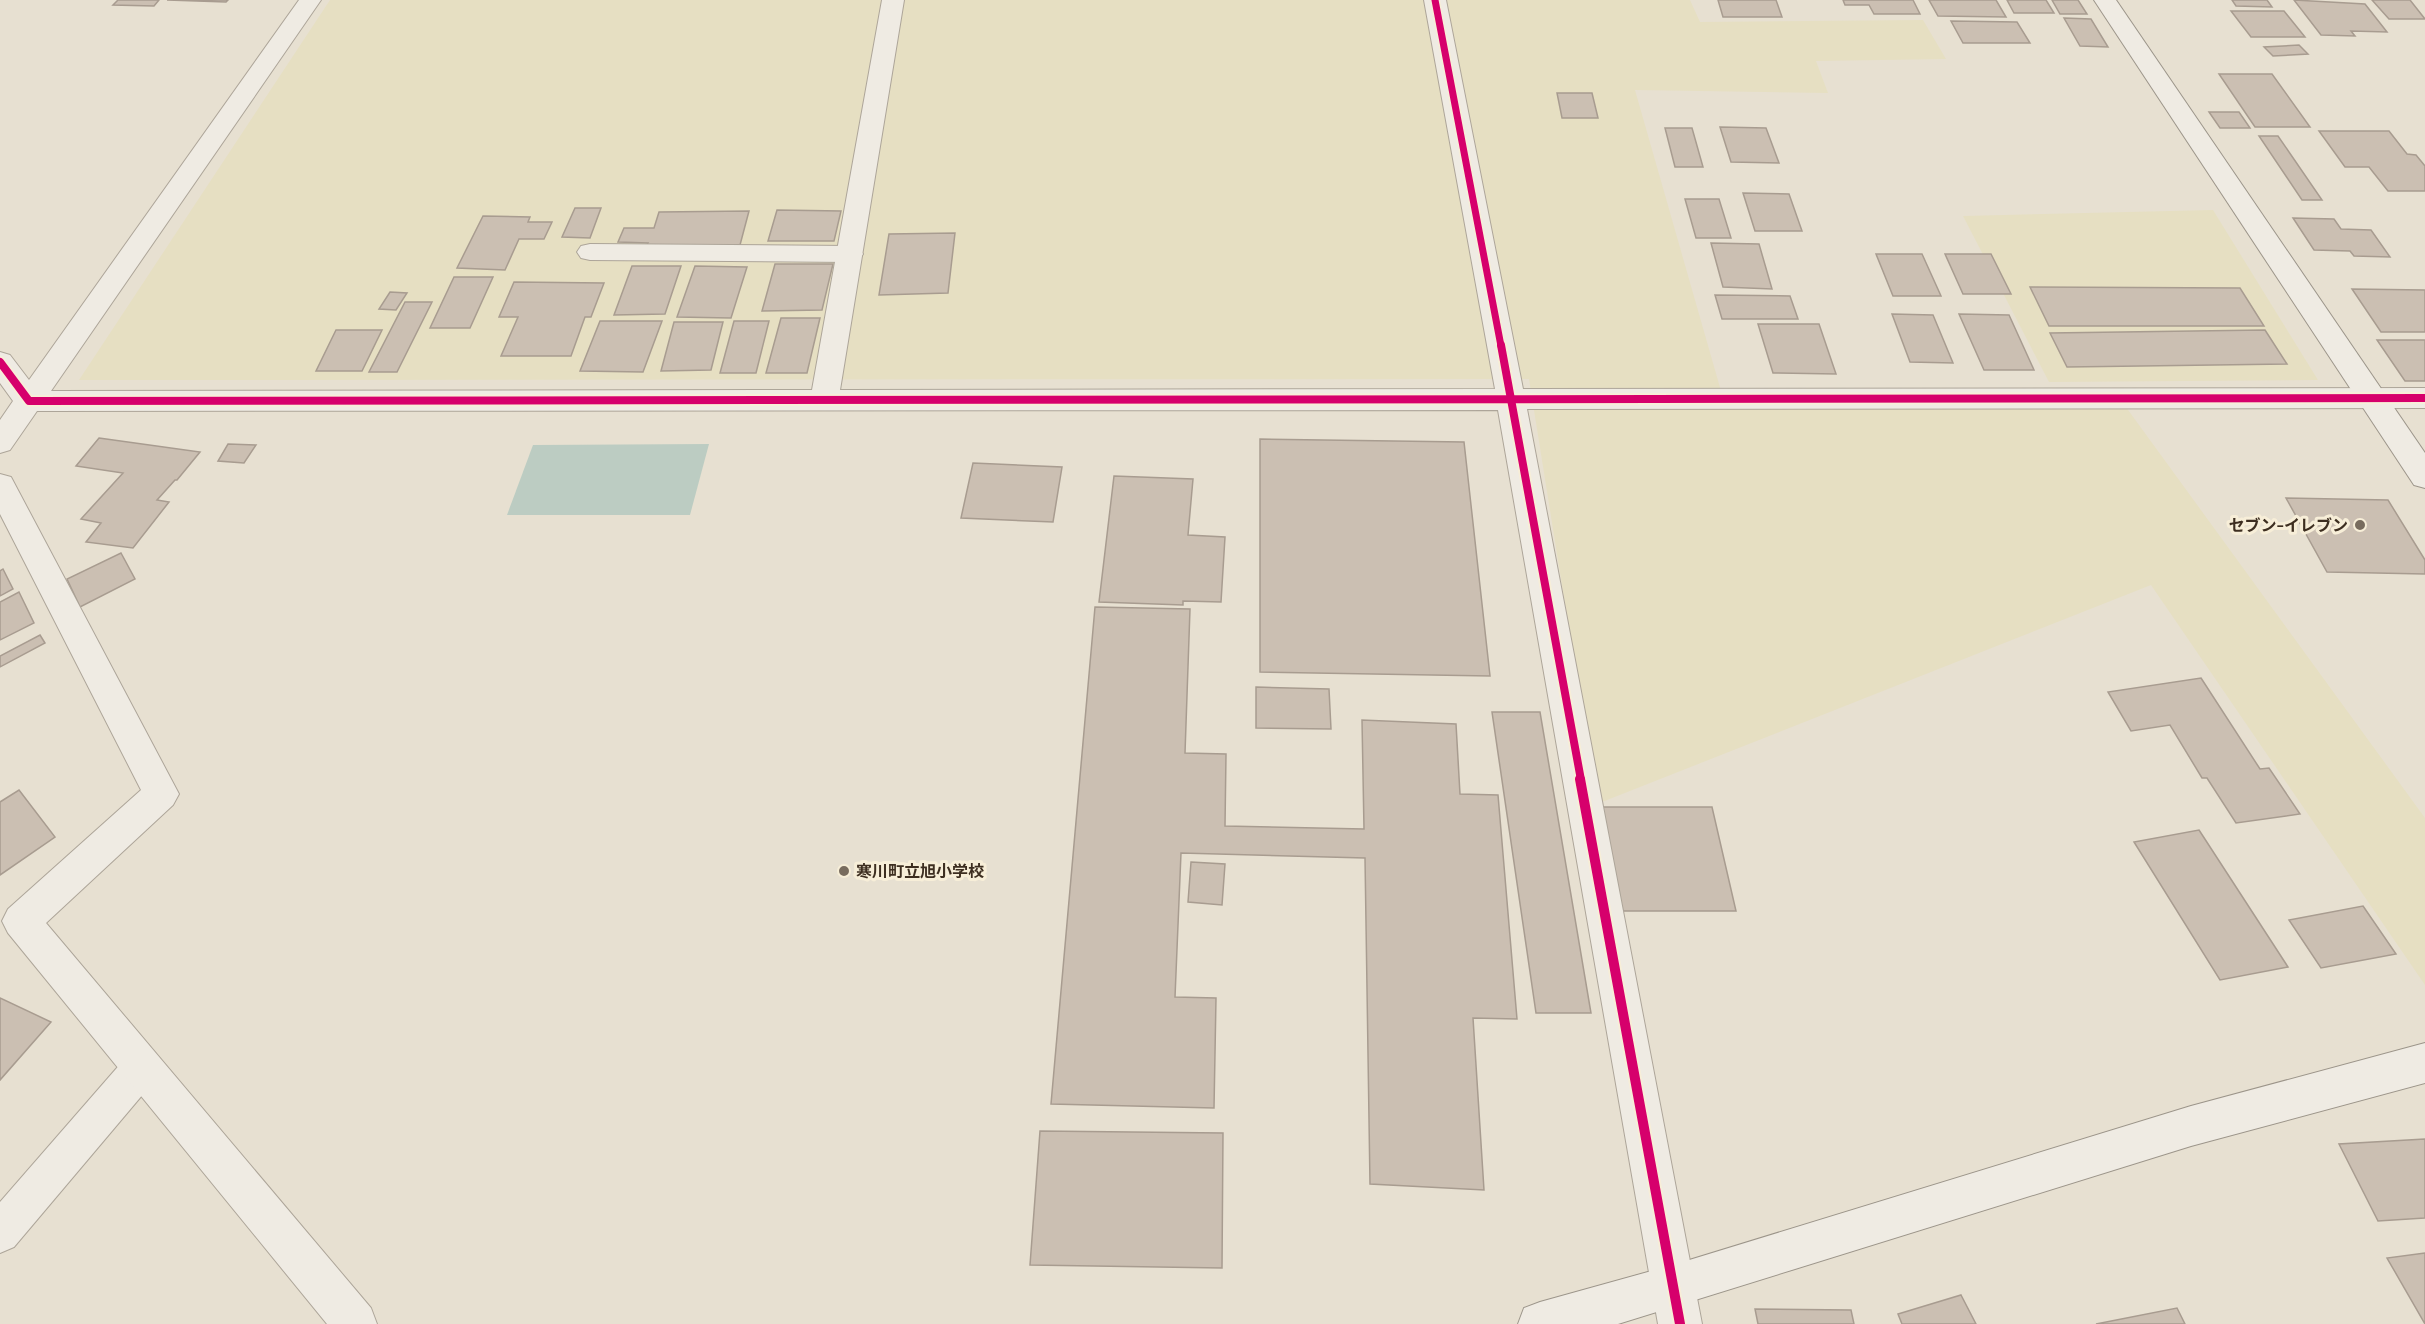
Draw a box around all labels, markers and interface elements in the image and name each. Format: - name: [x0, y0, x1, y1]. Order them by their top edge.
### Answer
- place label: セブン-イレブン: [2228, 515, 2348, 535]
- marker: セブン-イレブン: [2353, 518, 2367, 532]
- place label: 寒川町立旭小学校: [856, 861, 984, 881]
- marker: 寒川町立旭小学校: [837, 864, 851, 878]

